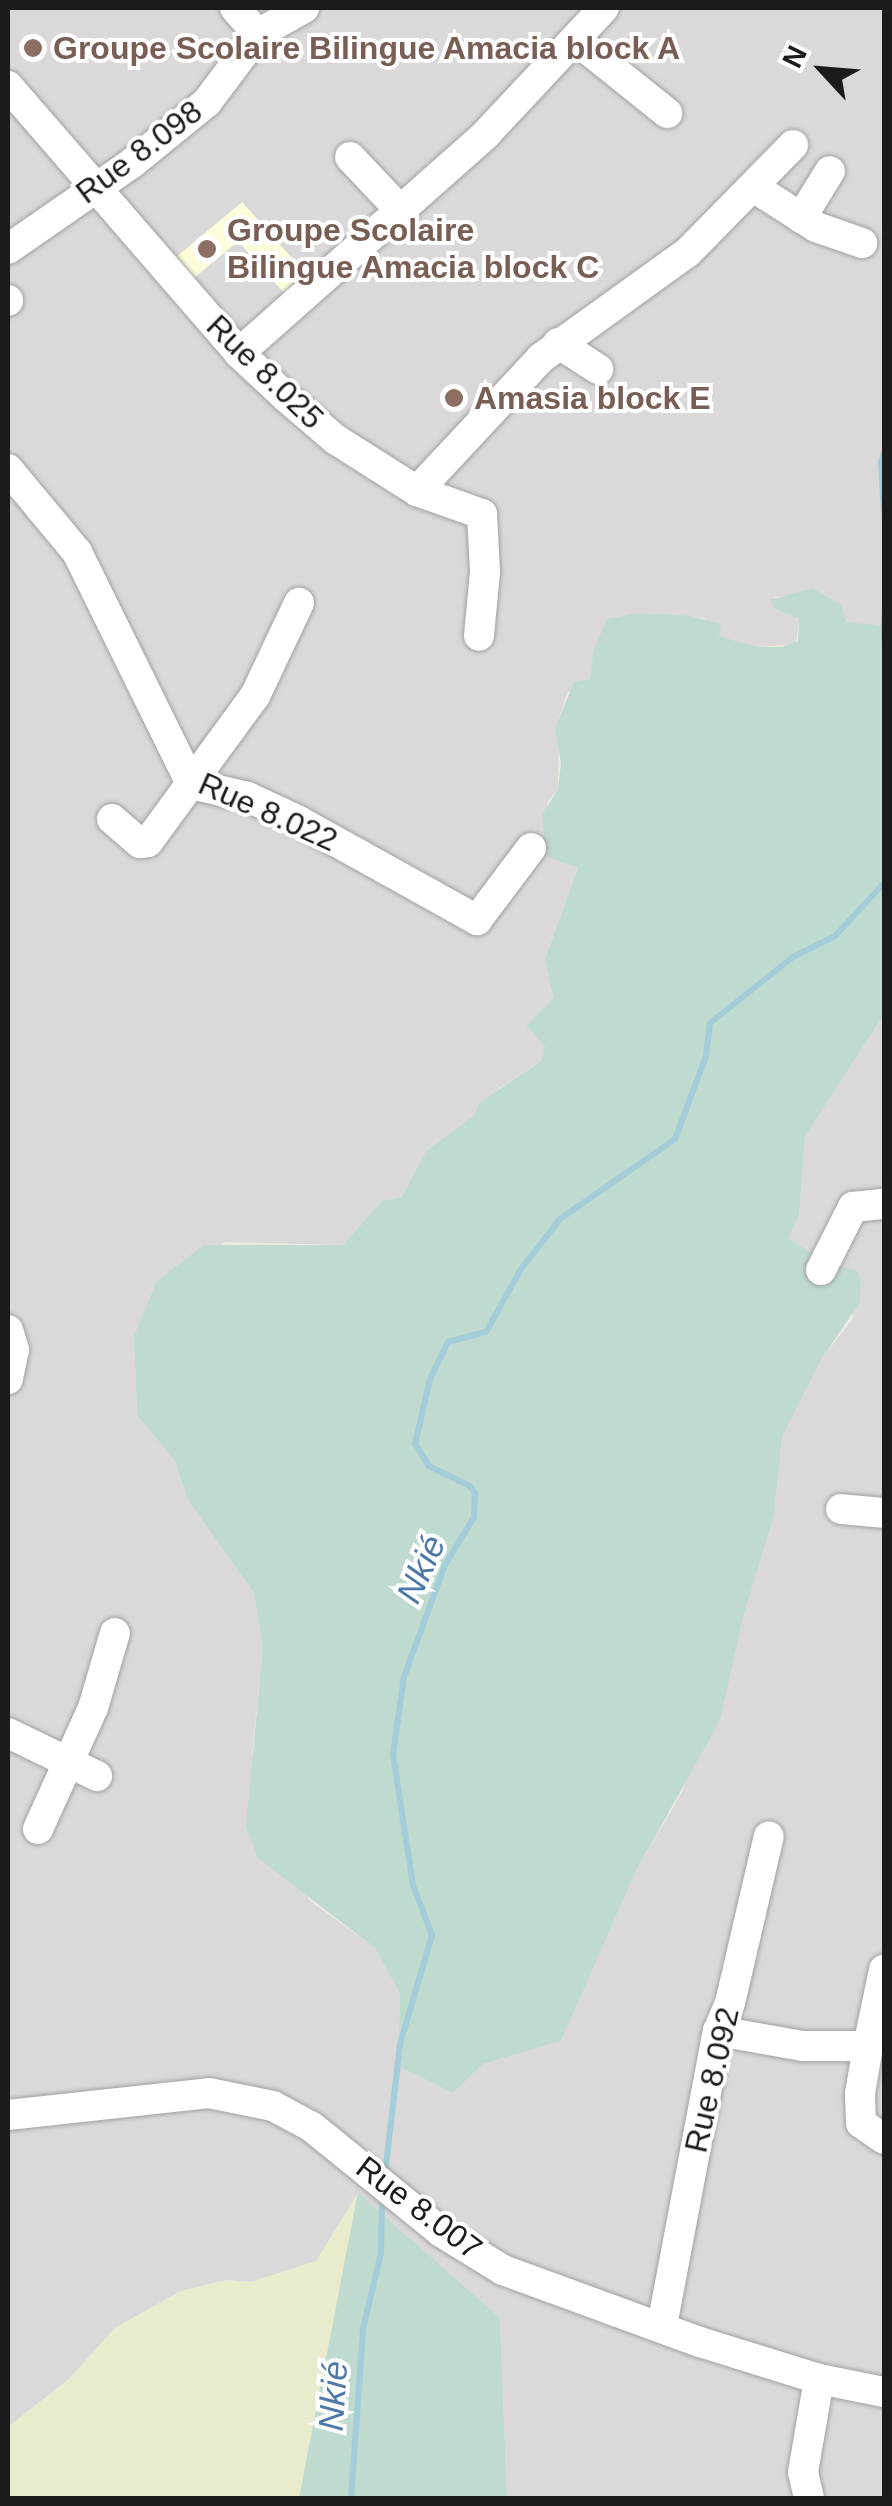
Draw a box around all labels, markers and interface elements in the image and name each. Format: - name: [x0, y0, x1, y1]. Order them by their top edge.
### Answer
- north arrow: [772, 20, 872, 120]
- place label: Groupe Scolaire Bilingue Amacia block A: [53, 29, 682, 67]
- marker: Groupe Scolaire Bilingue Amacia block A: [22, 37, 44, 59]
- text: N: [776, 41, 813, 73]
- street label: Rue 8.098: [68, 92, 210, 212]
- place label: Groupe Scolaire Bilingue Amacia block C: [227, 212, 600, 287]
- marker: Groupe Scolaire Bilingue Amacia block C: [196, 238, 218, 260]
- street label: Rue 8.025: [199, 307, 331, 437]
- place label: Amasia block E: [474, 379, 711, 417]
- marker: Amasia block E: [443, 387, 465, 409]
- street label: Rue 8.022: [193, 764, 343, 860]
- water label: Nkié: [388, 1528, 454, 1610]
- street label: Rue 8.092: [677, 2004, 747, 2156]
- street label: Rue 8.007: [348, 2148, 490, 2268]
- water label: Nkié: [310, 2360, 356, 2432]

